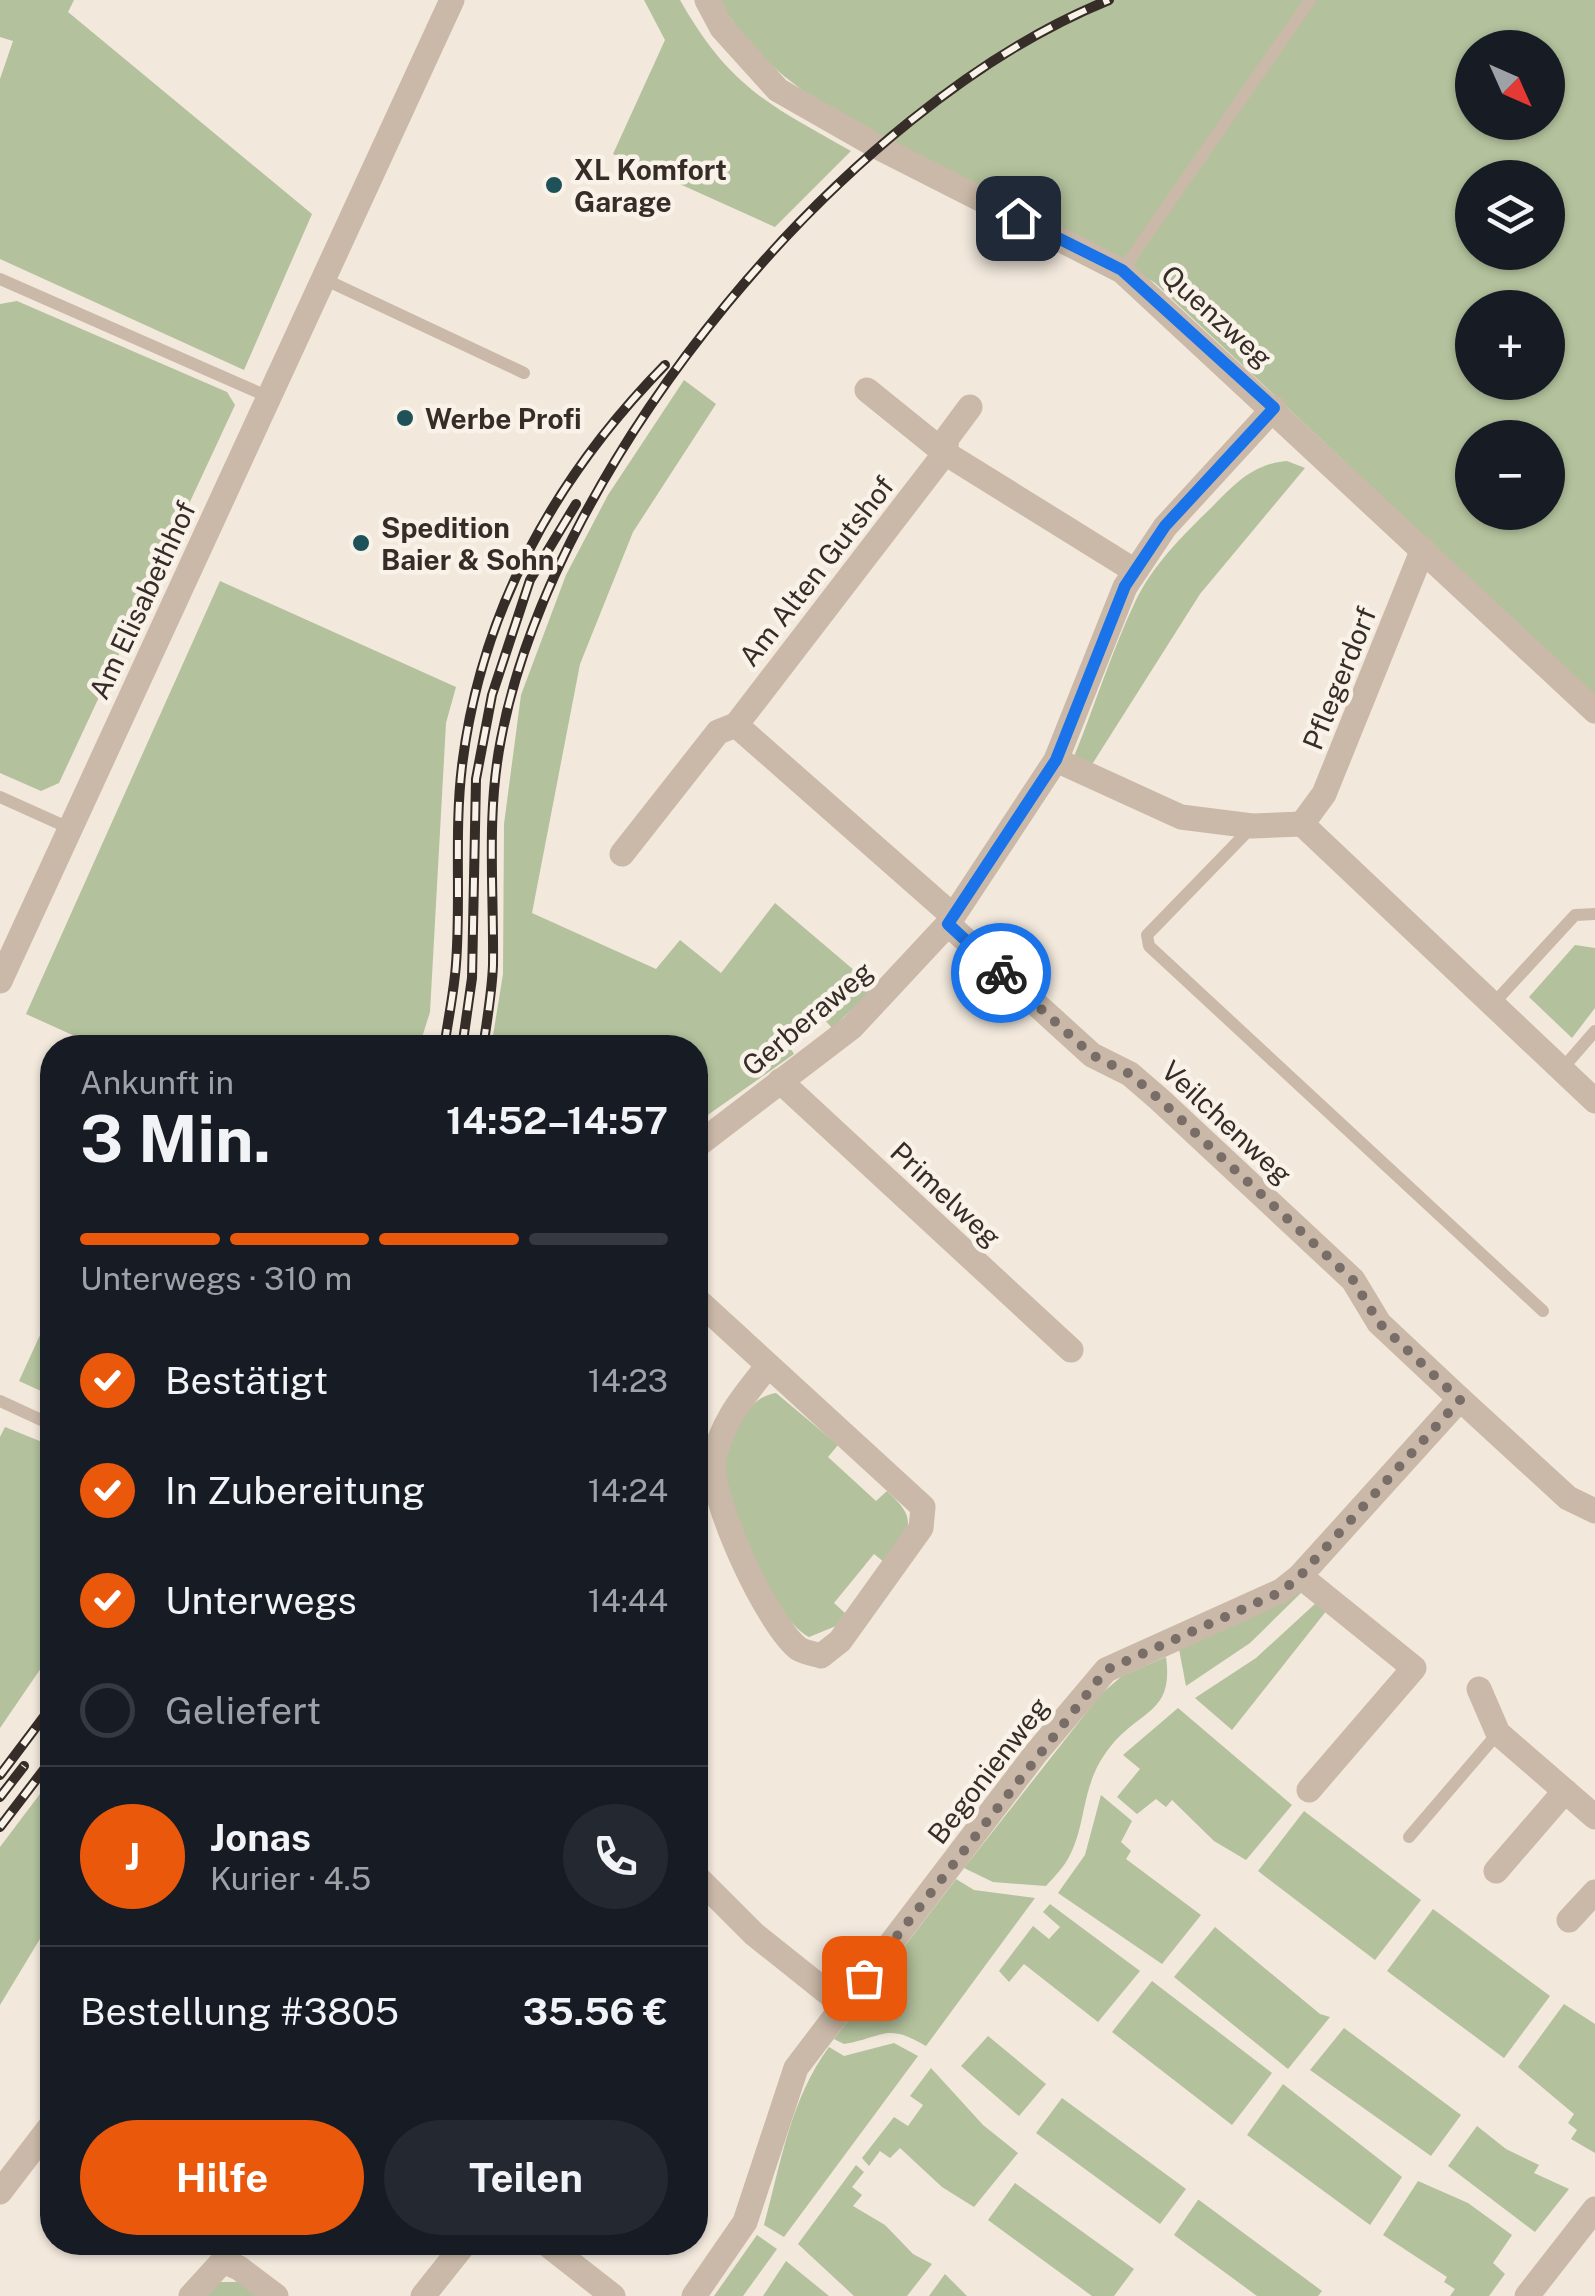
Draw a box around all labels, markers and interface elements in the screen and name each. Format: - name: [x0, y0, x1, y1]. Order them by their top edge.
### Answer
- north arrow: [1455, 30, 1565, 140]
- map controls: [1455, 30, 1565, 530]
- place label: XL Komfort Garage: [574, 153, 727, 218]
- button: layers: [1455, 160, 1565, 270]
- marker: XL Komfort Garage: [543, 174, 565, 196]
- pin: [976, 176, 1061, 261]
- icon: home: [991, 191, 1046, 246]
- street label: Quenzweg: [1155, 258, 1279, 374]
- button: +: [1455, 290, 1565, 400]
- place label: Werbe Profi: [425, 402, 582, 435]
- marker: Werbe Profi: [394, 407, 416, 429]
- button: −: [1455, 420, 1565, 530]
- street label: Am Alten Gutshof: [732, 469, 900, 673]
- street label: Am Elisabethhof: [82, 496, 202, 704]
- place label: Spedition Baier & Sohn: [381, 511, 554, 576]
- marker: Spedition Baier & Sohn: [350, 532, 372, 554]
- street label: Pflegerdorf: [1295, 602, 1383, 754]
- courier: [951, 923, 1051, 1023]
- icon: bike: [974, 946, 1029, 1001]
- street label: Gerberaweg: [735, 954, 879, 1082]
- street label: Veilchenweg: [1155, 1053, 1299, 1191]
- text: Ankunft in: [80, 1064, 234, 1101]
- text: 14:52–14:57: [446, 1098, 668, 1143]
- text: 3 Min.: [80, 1100, 271, 1177]
- street label: Primelweg: [884, 1135, 1008, 1253]
- text: Unterwegs · 310 m: [80, 1260, 352, 1297]
- icon: check: [80, 1353, 135, 1408]
- text: Bestätigt: [165, 1358, 328, 1403]
- text: 14:23: [588, 1362, 668, 1399]
- icon: check: [80, 1463, 135, 1518]
- text: In Zubereitung: [165, 1468, 425, 1513]
- text: 14:24: [588, 1472, 668, 1509]
- icon: check: [80, 1573, 135, 1628]
- text: Unterwegs: [165, 1578, 357, 1623]
- text: 14:44: [588, 1582, 668, 1619]
- text: Geliefert: [165, 1688, 321, 1733]
- street label: Begonienweg: [921, 1690, 1055, 1850]
- button: phone: [563, 1804, 668, 1909]
- text: Jonas: [210, 1815, 311, 1860]
- text: J: [125, 1834, 140, 1879]
- text: Kurier · 4.5: [210, 1860, 371, 1897]
- pin: [822, 1936, 907, 2021]
- icon: bag: [837, 1951, 892, 2006]
- text: Bestellung #3805: [80, 1989, 399, 2034]
- text: 35.56 €: [523, 1989, 668, 2034]
- button: Hilfe: [80, 2120, 364, 2235]
- button: Teilen: [384, 2120, 668, 2235]

